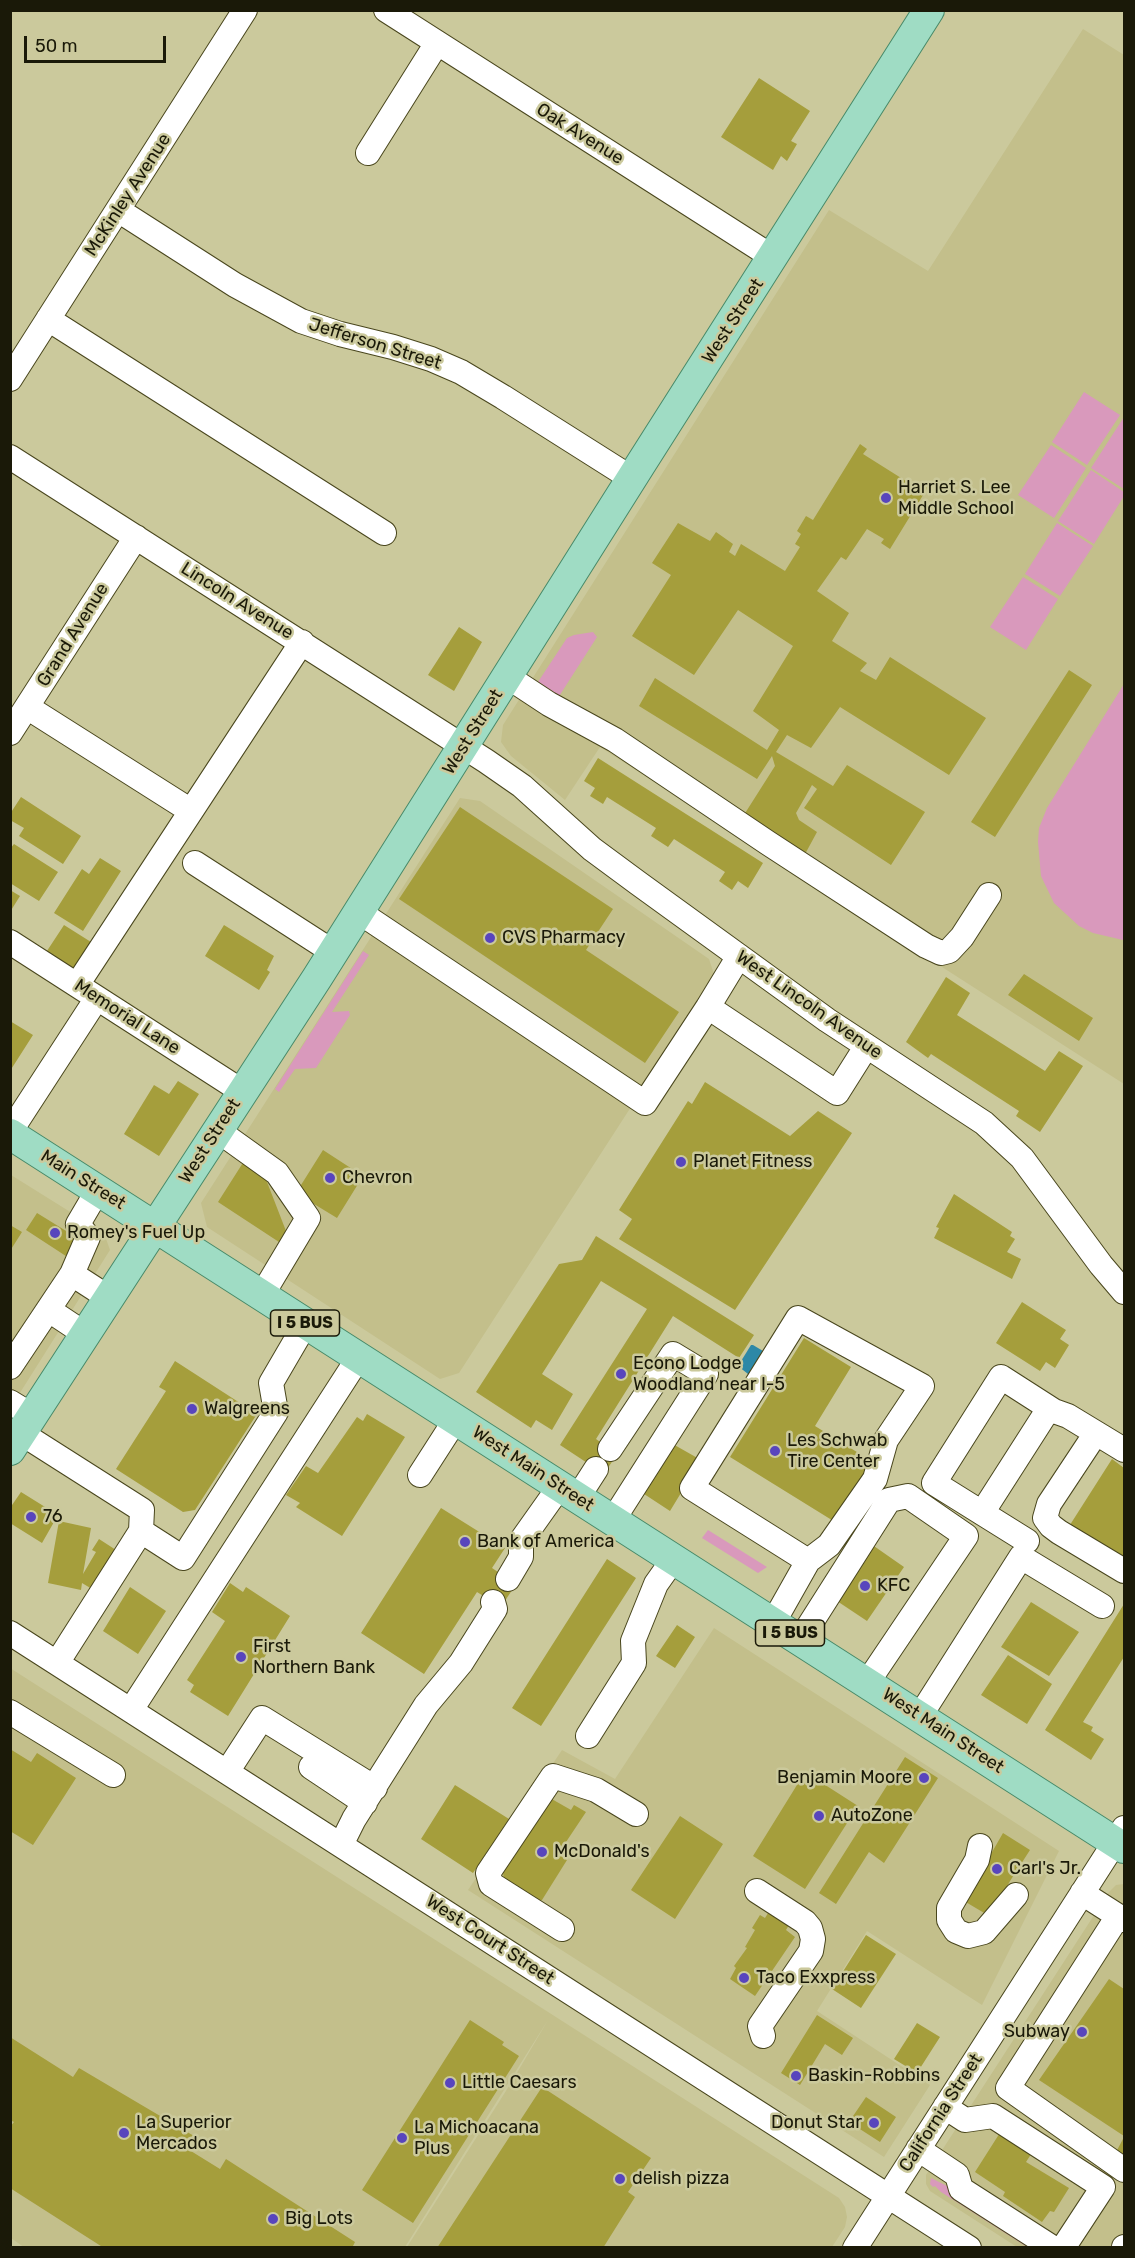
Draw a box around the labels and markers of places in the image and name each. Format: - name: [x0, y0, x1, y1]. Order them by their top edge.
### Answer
- place label: Harriet S. Lee Middle School: [898, 477, 1014, 520]
- marker: Harriet S. Lee Middle School: [879, 491, 893, 505]
- place label: CVS Pharmacy: [502, 927, 626, 949]
- marker: CVS Pharmacy: [483, 931, 497, 945]
- place label: Planet Fitness: [693, 1151, 812, 1173]
- marker: Planet Fitness: [674, 1155, 688, 1169]
- place label: Chevron: [342, 1167, 413, 1189]
- marker: Chevron: [323, 1171, 337, 1185]
- place label: Romey's Fuel Up: [67, 1222, 205, 1244]
- marker: Romey's Fuel Up: [48, 1226, 62, 1240]
- place label: Econo Lodge Woodland near I-5: [633, 1353, 785, 1396]
- marker: Econo Lodge Woodland near I-5: [614, 1367, 628, 1381]
- place label: Walgreens: [204, 1398, 290, 1420]
- marker: Walgreens: [185, 1402, 199, 1416]
- place label: Les Schwab Tire Center: [787, 1430, 887, 1472]
- marker: Les Schwab Tire Center: [768, 1444, 782, 1458]
- place label: 76: [43, 1506, 63, 1528]
- marker: 76: [24, 1510, 38, 1524]
- place label: Bank of America: [477, 1531, 614, 1553]
- marker: Bank of America: [458, 1535, 472, 1549]
- place label: KFC: [877, 1575, 910, 1597]
- marker: KFC: [858, 1579, 872, 1593]
- place label: First Northern Bank: [253, 1636, 375, 1678]
- marker: First Northern Bank: [234, 1650, 248, 1664]
- place label: Benjamin Moore: [777, 1767, 912, 1789]
- marker: Benjamin Moore: [917, 1771, 931, 1785]
- place label: AutoZone: [831, 1805, 913, 1827]
- marker: AutoZone: [812, 1809, 826, 1823]
- place label: McDonald's: [554, 1841, 650, 1863]
- marker: McDonald's: [535, 1845, 549, 1859]
- place label: Carl's Jr.: [1009, 1858, 1081, 1880]
- marker: Carl's Jr.: [990, 1862, 1004, 1876]
- place label: Taco Exxpress: [756, 1967, 876, 1989]
- marker: Taco Exxpress: [737, 1971, 751, 1985]
- place label: Subway: [1004, 2021, 1070, 2043]
- marker: Subway: [1075, 2025, 1089, 2039]
- place label: Baskin-Robbins: [808, 2065, 940, 2087]
- marker: Baskin-Robbins: [789, 2069, 803, 2083]
- place label: Little Caesars: [462, 2072, 577, 2094]
- marker: Little Caesars: [443, 2076, 457, 2090]
- place label: La Superior Mercados: [136, 2112, 232, 2154]
- place label: Donut Star: [771, 2112, 862, 2134]
- marker: Donut Star: [867, 2116, 881, 2130]
- place label: La Michoacana Plus: [414, 2117, 539, 2160]
- marker: La Superior Mercados: [117, 2126, 131, 2140]
- marker: La Michoacana Plus: [395, 2131, 409, 2145]
- place label: delish pizza: [632, 2168, 729, 2190]
- marker: delish pizza: [613, 2172, 627, 2186]
- place label: Big Lots: [285, 2208, 353, 2230]
- marker: Big Lots: [266, 2212, 280, 2226]

